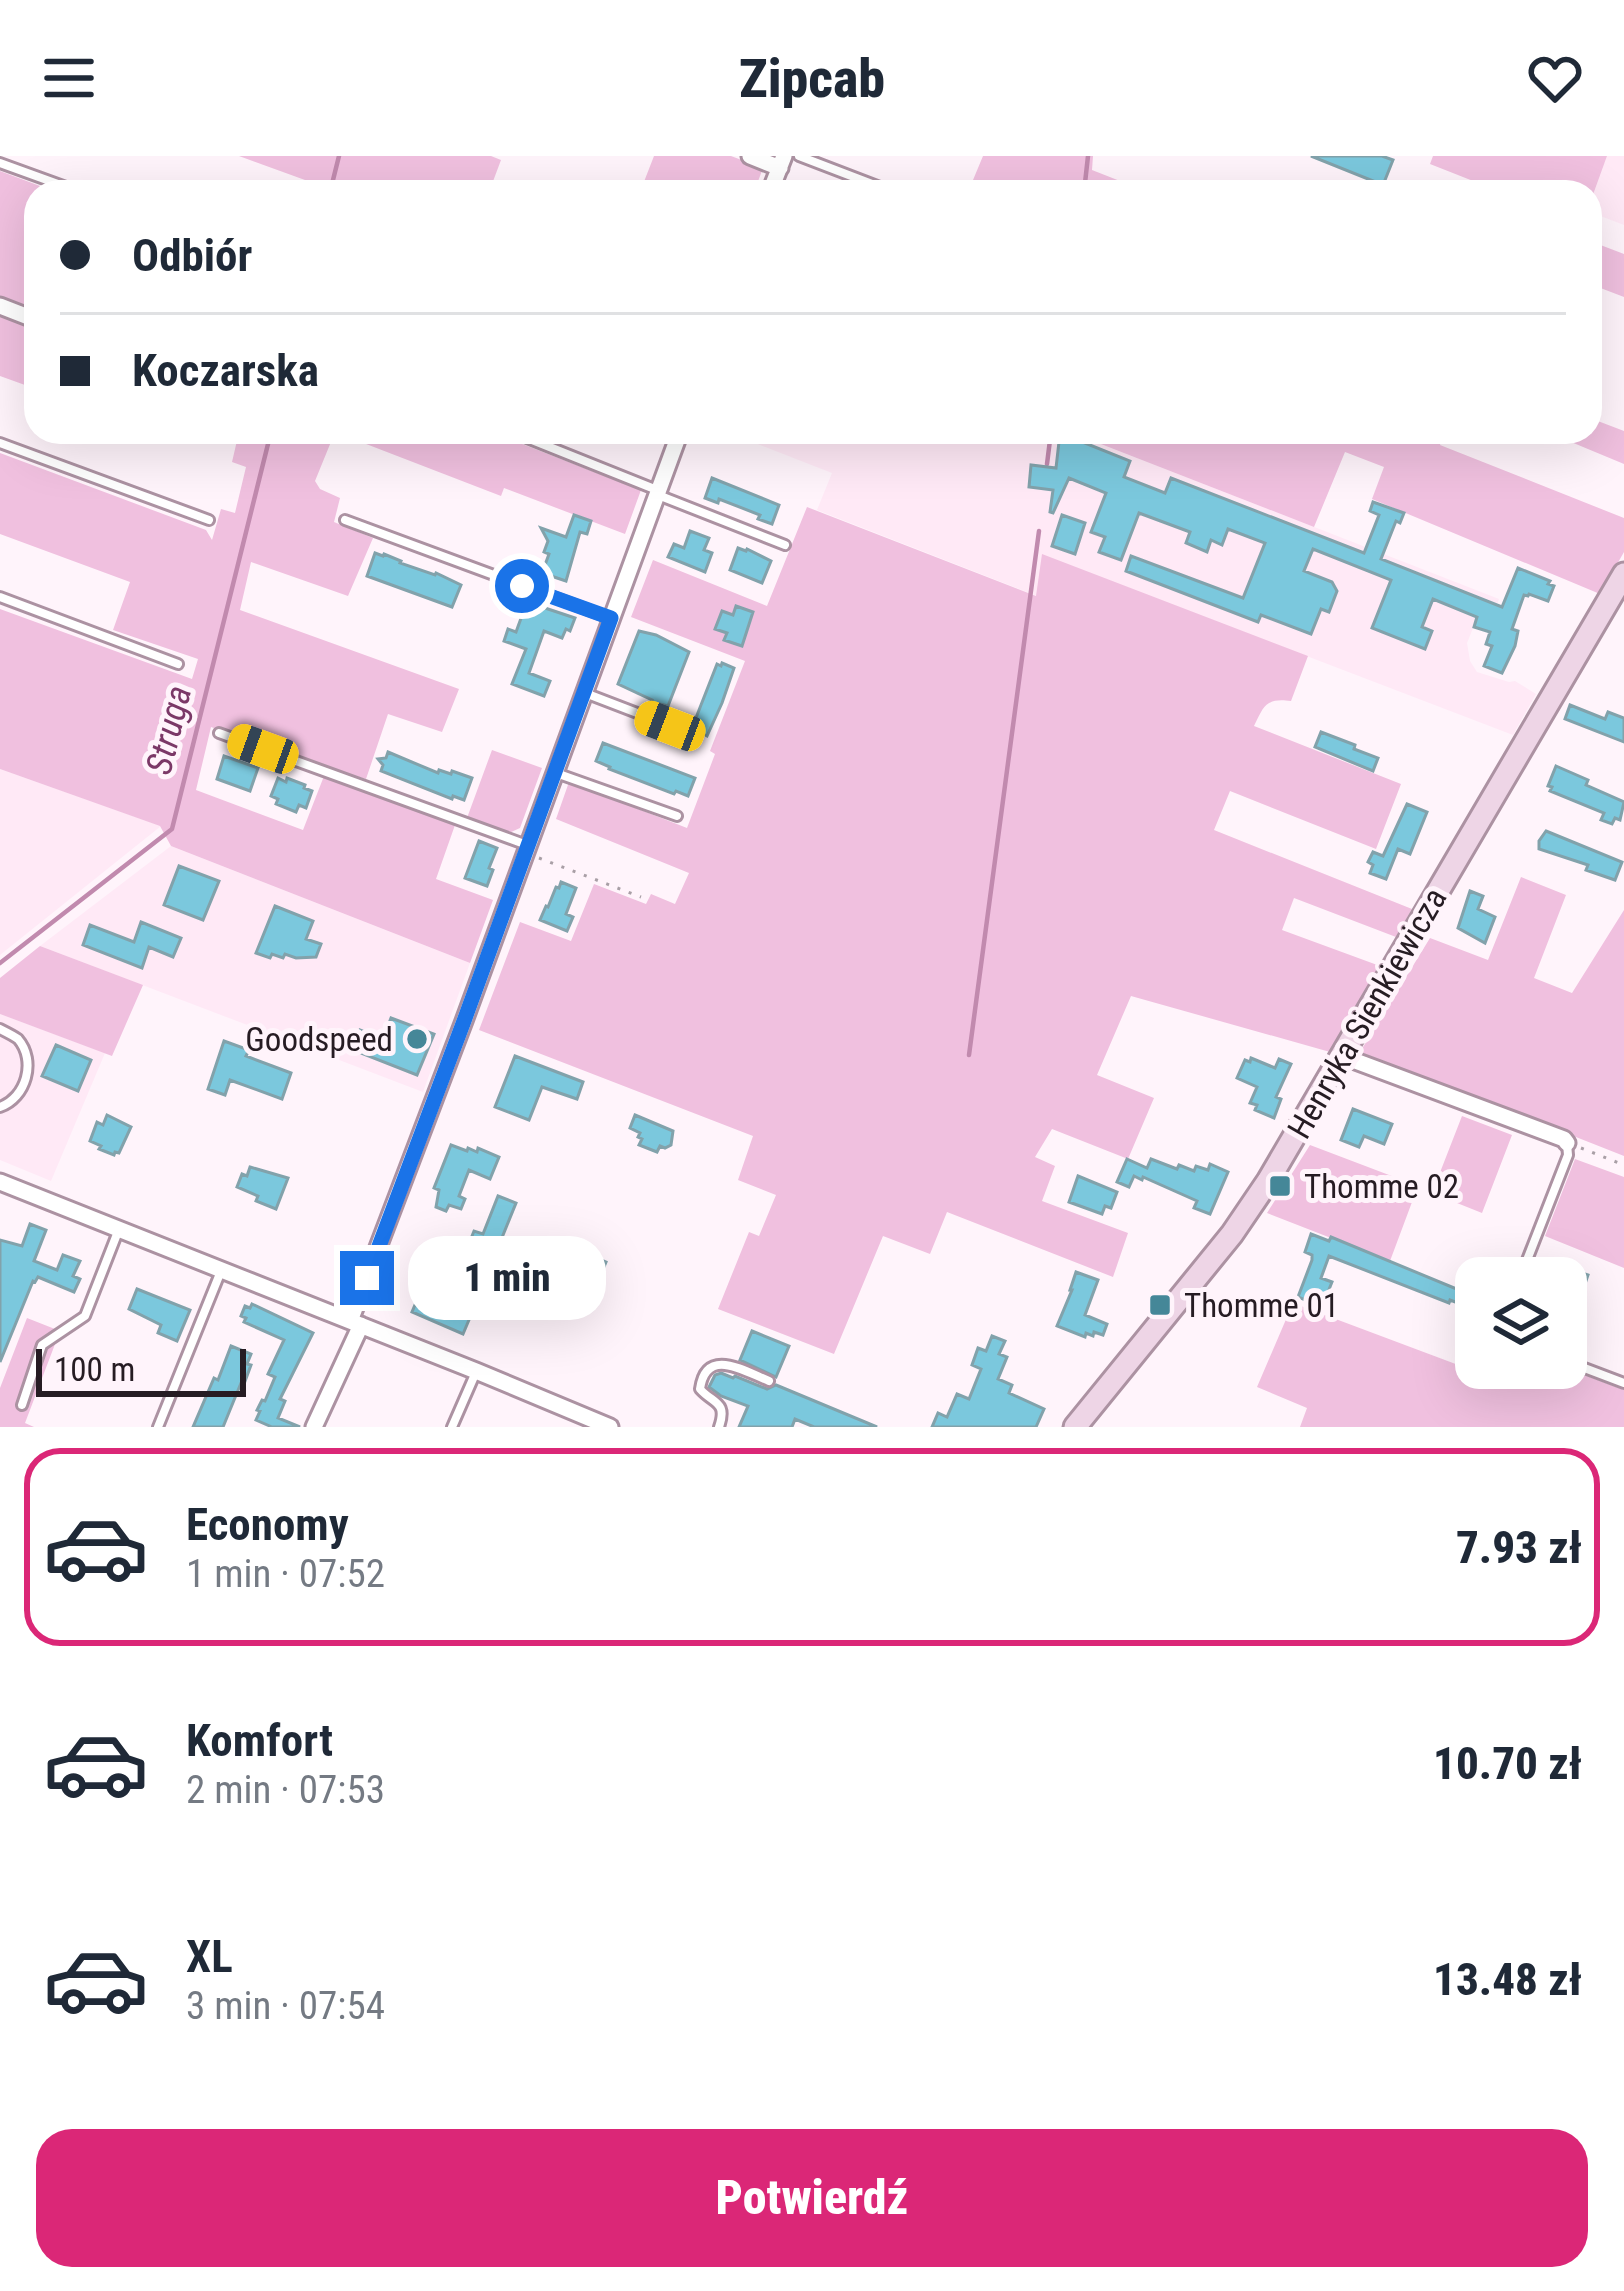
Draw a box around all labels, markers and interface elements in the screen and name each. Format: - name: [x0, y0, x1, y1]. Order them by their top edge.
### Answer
- icon: menu: [36, 45, 102, 111]
- icon: heart: [1522, 45, 1588, 111]
- text: Zipcab: [739, 47, 885, 110]
- text: Odbiór: [132, 229, 252, 282]
- text: Koczarska: [132, 344, 319, 397]
- route start: [495, 559, 549, 613]
- water label: Struga: [138, 681, 200, 779]
- car: [630, 696, 710, 756]
- car: [223, 720, 303, 778]
- street label: Henryka Sienkiewicza: [1279, 881, 1455, 1145]
- place label: Goodspeed: [245, 1020, 393, 1059]
- marker: Goodspeed: [404, 1026, 430, 1052]
- place label: Thomme 02: [1304, 1167, 1459, 1206]
- marker: Thomme 02: [1267, 1173, 1293, 1199]
- callout: 1 min: [409, 1236, 607, 1320]
- route end: [340, 1251, 394, 1305]
- text: 1 min: [464, 1255, 550, 1301]
- map controls: [1455, 1257, 1587, 1389]
- button: layers: [1455, 1257, 1587, 1389]
- place label: Thomme 01: [1184, 1286, 1339, 1325]
- marker: Thomme 01: [1147, 1292, 1173, 1318]
- scale bar: [36, 1343, 246, 1396]
- text: 100 m: [54, 1350, 135, 1389]
- icon: car: [42, 1493, 150, 1601]
- text: Economy: [186, 1498, 349, 1551]
- text: 7.93 zł: [1456, 1521, 1582, 1574]
- text: 1 min · 07:52: [186, 1551, 385, 1597]
- icon: car: [42, 1709, 150, 1817]
- text: Komfort: [186, 1714, 333, 1767]
- text: 10.70 zł: [1433, 1737, 1582, 1790]
- text: 2 min · 07:53: [186, 1767, 385, 1813]
- icon: car: [42, 1925, 150, 2033]
- text: XL: [186, 1930, 233, 1983]
- text: 13.48 zł: [1433, 1953, 1582, 2006]
- text: 3 min · 07:54: [186, 1983, 385, 2029]
- button: Potwierdź: [36, 2129, 1588, 2267]

